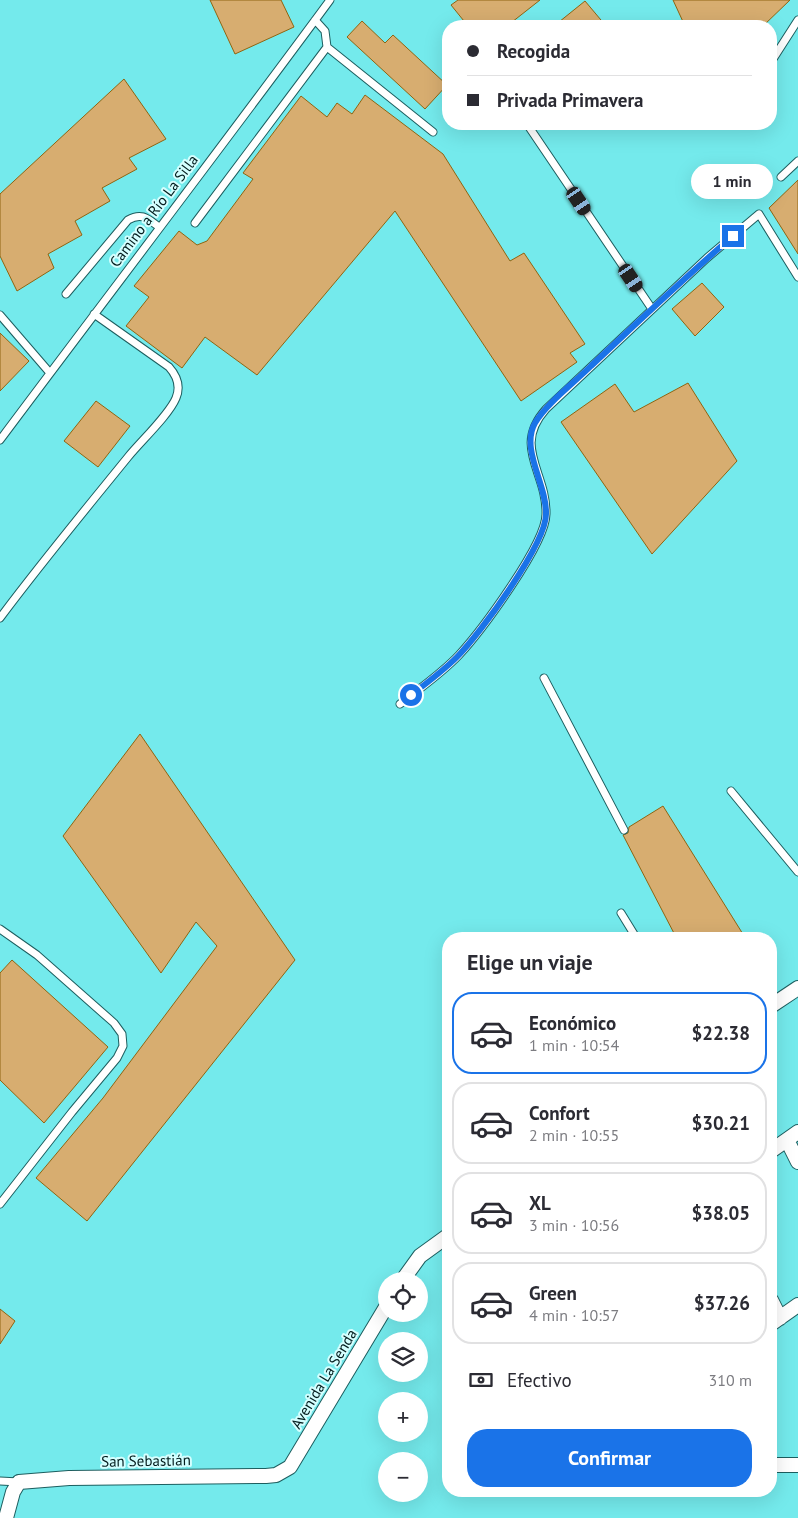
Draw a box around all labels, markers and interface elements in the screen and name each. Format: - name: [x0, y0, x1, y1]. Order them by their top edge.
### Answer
- text: Recogida: [497, 39, 570, 63]
- text: Privada Primavera: [497, 88, 644, 112]
- street label: Camino a Río La Silla: [105, 151, 202, 271]
- callout: 1 min: [692, 164, 774, 198]
- text: 1 min: [712, 171, 752, 191]
- car: [564, 184, 593, 218]
- route end: [722, 225, 744, 247]
- car: [616, 261, 645, 295]
- route start: [400, 684, 422, 706]
- text: Elige un viaje: [467, 948, 593, 976]
- icon: car: [469, 1011, 514, 1056]
- text: Económico: [529, 1011, 616, 1035]
- text: $22.38: [691, 1021, 750, 1045]
- text: 1 min · 10:54: [529, 1035, 619, 1055]
- icon: car: [469, 1101, 514, 1146]
- text: Confort: [529, 1101, 590, 1125]
- text: $30.21: [691, 1111, 750, 1135]
- text: 2 min · 10:55: [529, 1125, 619, 1145]
- icon: car: [469, 1191, 514, 1236]
- text: XL: [529, 1191, 551, 1215]
- text: $38.05: [691, 1201, 750, 1225]
- text: 3 min · 10:56: [529, 1215, 619, 1235]
- map controls: [378, 1272, 428, 1502]
- button: locate: [378, 1272, 428, 1322]
- icon: car: [469, 1281, 514, 1326]
- text: Green: [529, 1281, 577, 1305]
- text: $37.26: [694, 1291, 750, 1315]
- text: 4 min · 10:57: [529, 1305, 619, 1325]
- street label: Avenida La Senda: [286, 1325, 361, 1432]
- button: layers: [378, 1332, 428, 1382]
- icon: cash: [467, 1366, 495, 1394]
- text: Efectivo: [507, 1368, 572, 1392]
- text: 310 m: [709, 1370, 752, 1390]
- button: +: [378, 1392, 428, 1442]
- button: Confirmar: [467, 1429, 752, 1487]
- street label: San Sebastián: [101, 1450, 191, 1471]
- button: −: [378, 1452, 428, 1502]

